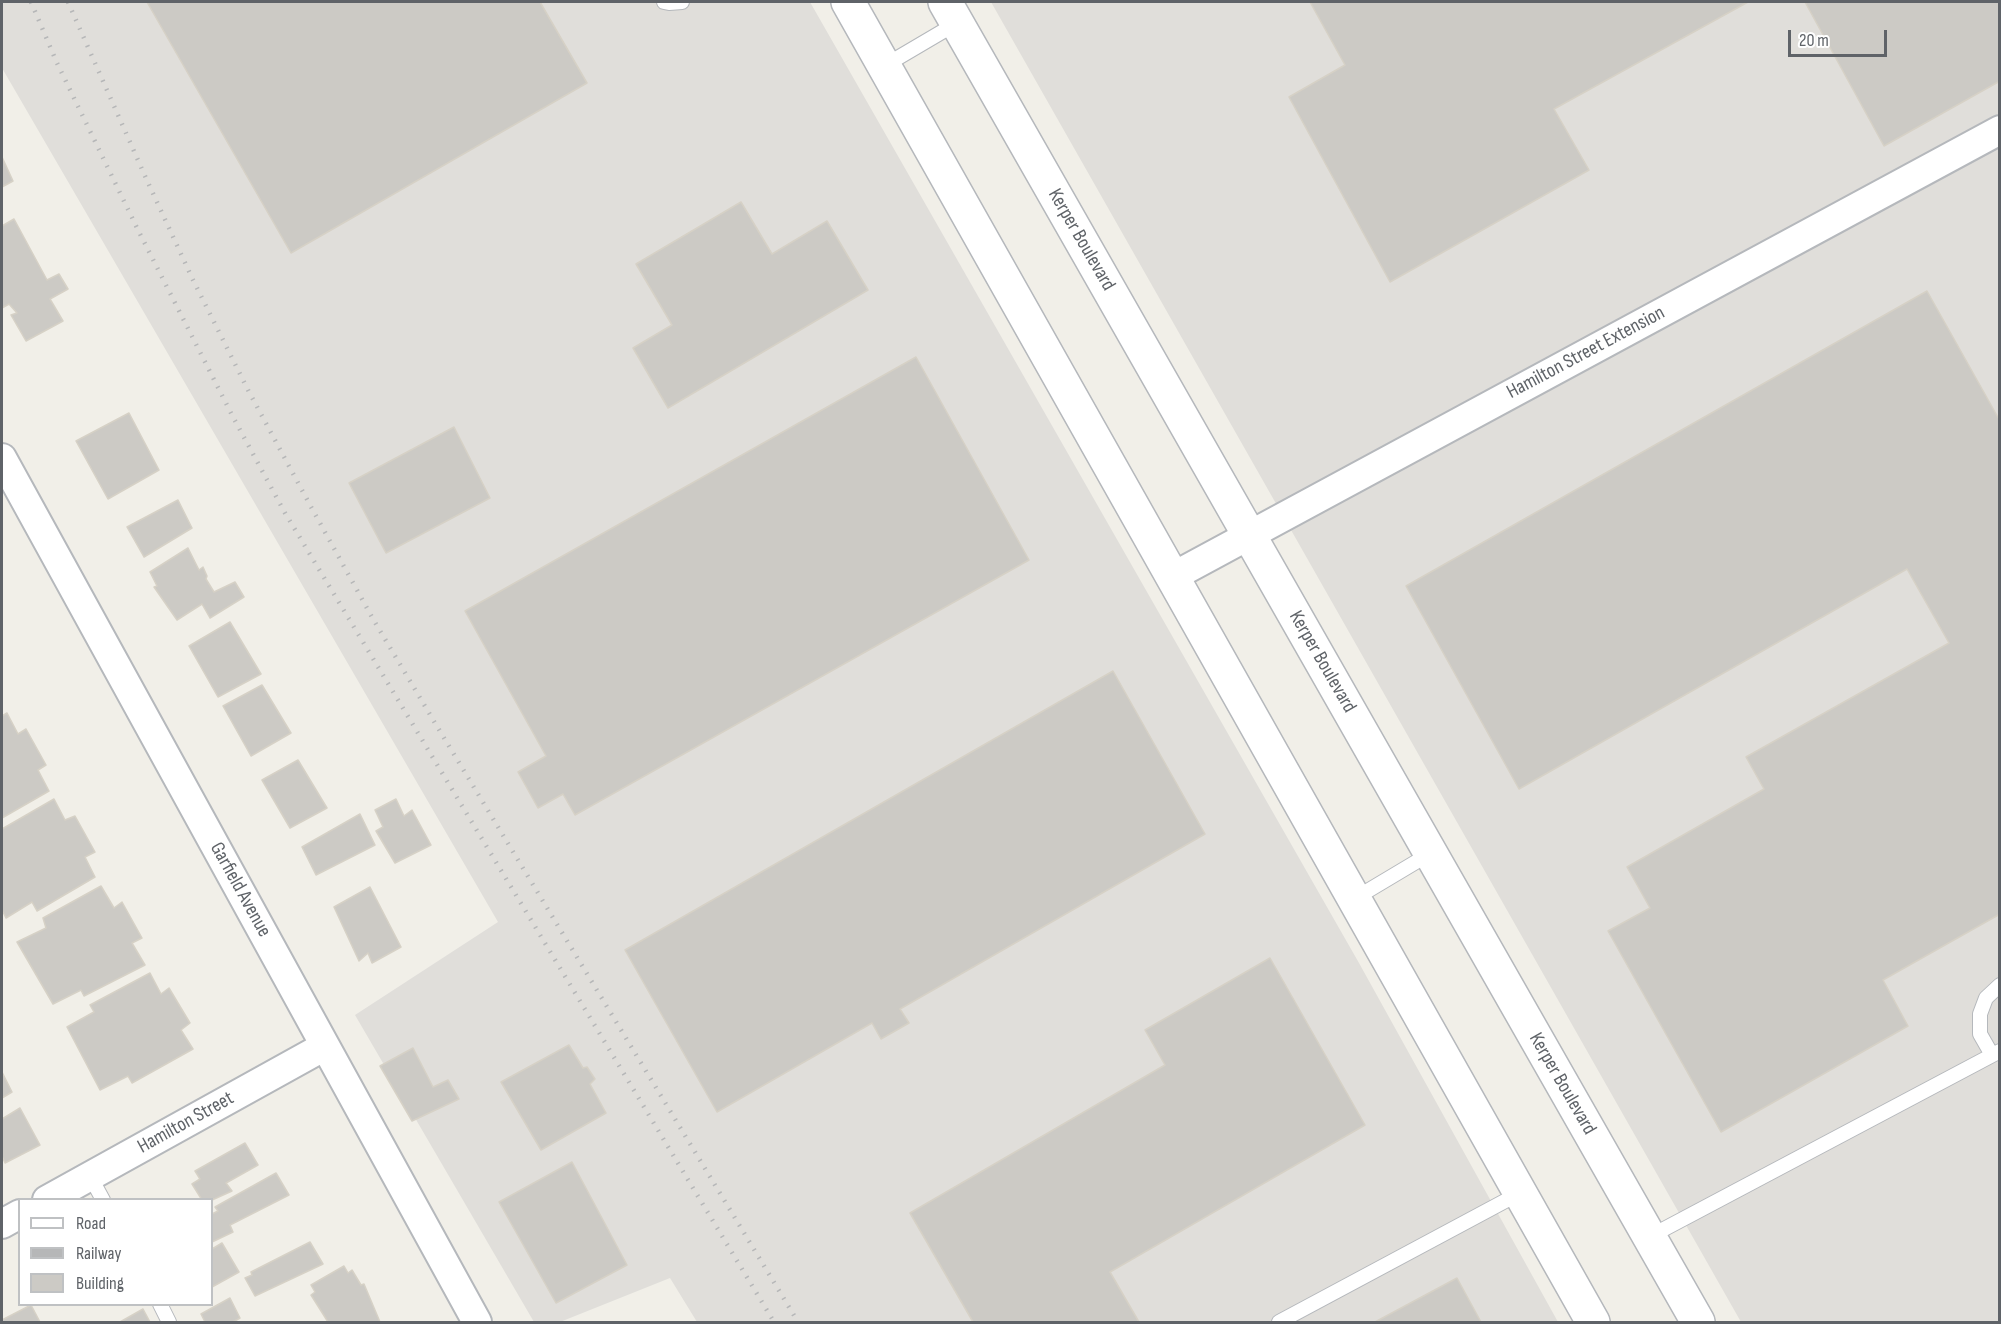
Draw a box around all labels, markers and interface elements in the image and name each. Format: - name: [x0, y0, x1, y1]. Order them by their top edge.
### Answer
- scale bar: [1791, 18, 1890, 56]
- text: 20 m: [1799, 30, 1829, 51]
- street label: Kerper Boulevard: [1042, 185, 1120, 295]
- street label: Hamilton Street Extension: [1503, 301, 1669, 405]
- street label: Kerper Boulevard: [1283, 607, 1361, 717]
- street label: Garfield Avenue: [204, 838, 276, 942]
- street label: Kerper Boulevard: [1523, 1029, 1601, 1139]
- street label: Hamilton Street: [134, 1087, 238, 1159]
- legend: [18, 1198, 213, 1306]
- text: Road: [76, 1213, 106, 1234]
- text: Railway: [76, 1243, 121, 1264]
- text: Building: [76, 1273, 124, 1294]

